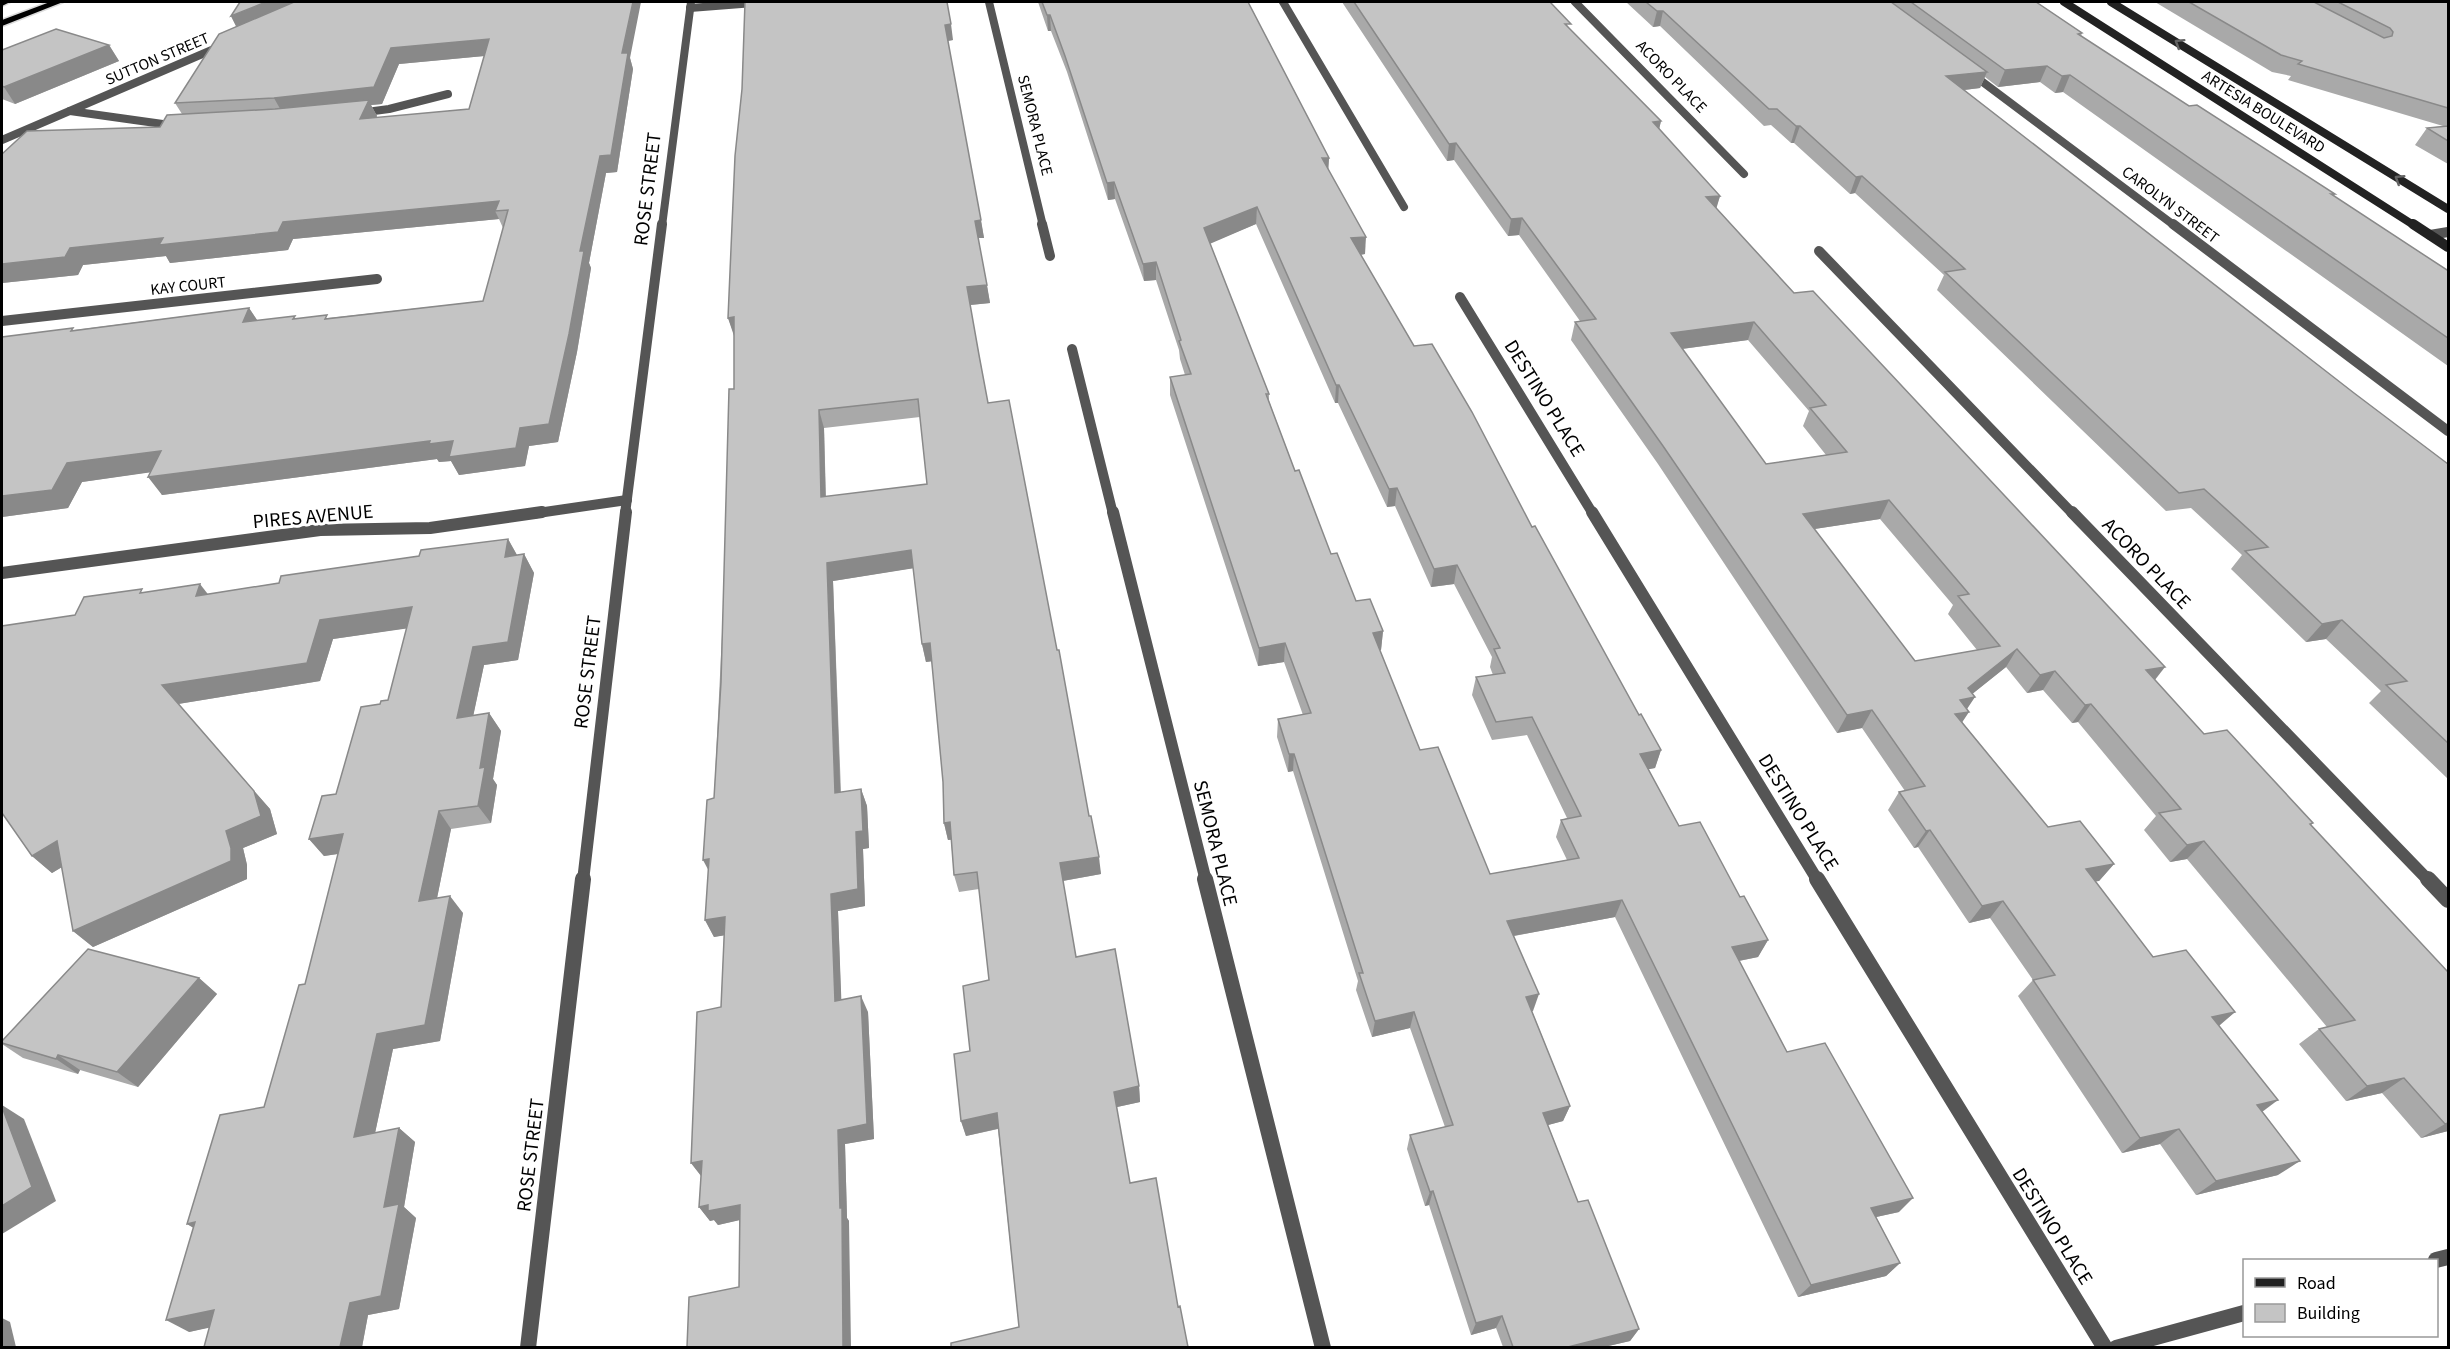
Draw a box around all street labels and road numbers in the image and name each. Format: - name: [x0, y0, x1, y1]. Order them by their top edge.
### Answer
- street label: SUTTON STREET: [102, 27, 213, 91]
- street label: ACORO PLACE: [1631, 35, 1712, 118]
- street label: ARTESIA BOULEVARD: [2198, 65, 2329, 159]
- street label: SEMORA PLACE: [1012, 73, 1058, 178]
- street label: ROSE STREET: [627, 131, 669, 247]
- street label: CAROLYN STREET: [2117, 161, 2224, 249]
- street label: KAY COURT: [149, 271, 227, 301]
- street label: DESTINO PLACE: [1497, 335, 1591, 462]
- street label: PIRES AVENUE: [252, 498, 375, 536]
- street label: ACORO PLACE: [2096, 512, 2197, 616]
- street label: ROSE STREET: [567, 614, 609, 730]
- street label: DESTINO PLACE: [1751, 749, 1845, 876]
- street label: SEMORA PLACE: [1186, 777, 1244, 909]
- street label: ROSE STREET: [510, 1097, 552, 1213]
- street label: DESTINO PLACE: [2005, 1163, 2099, 1290]

